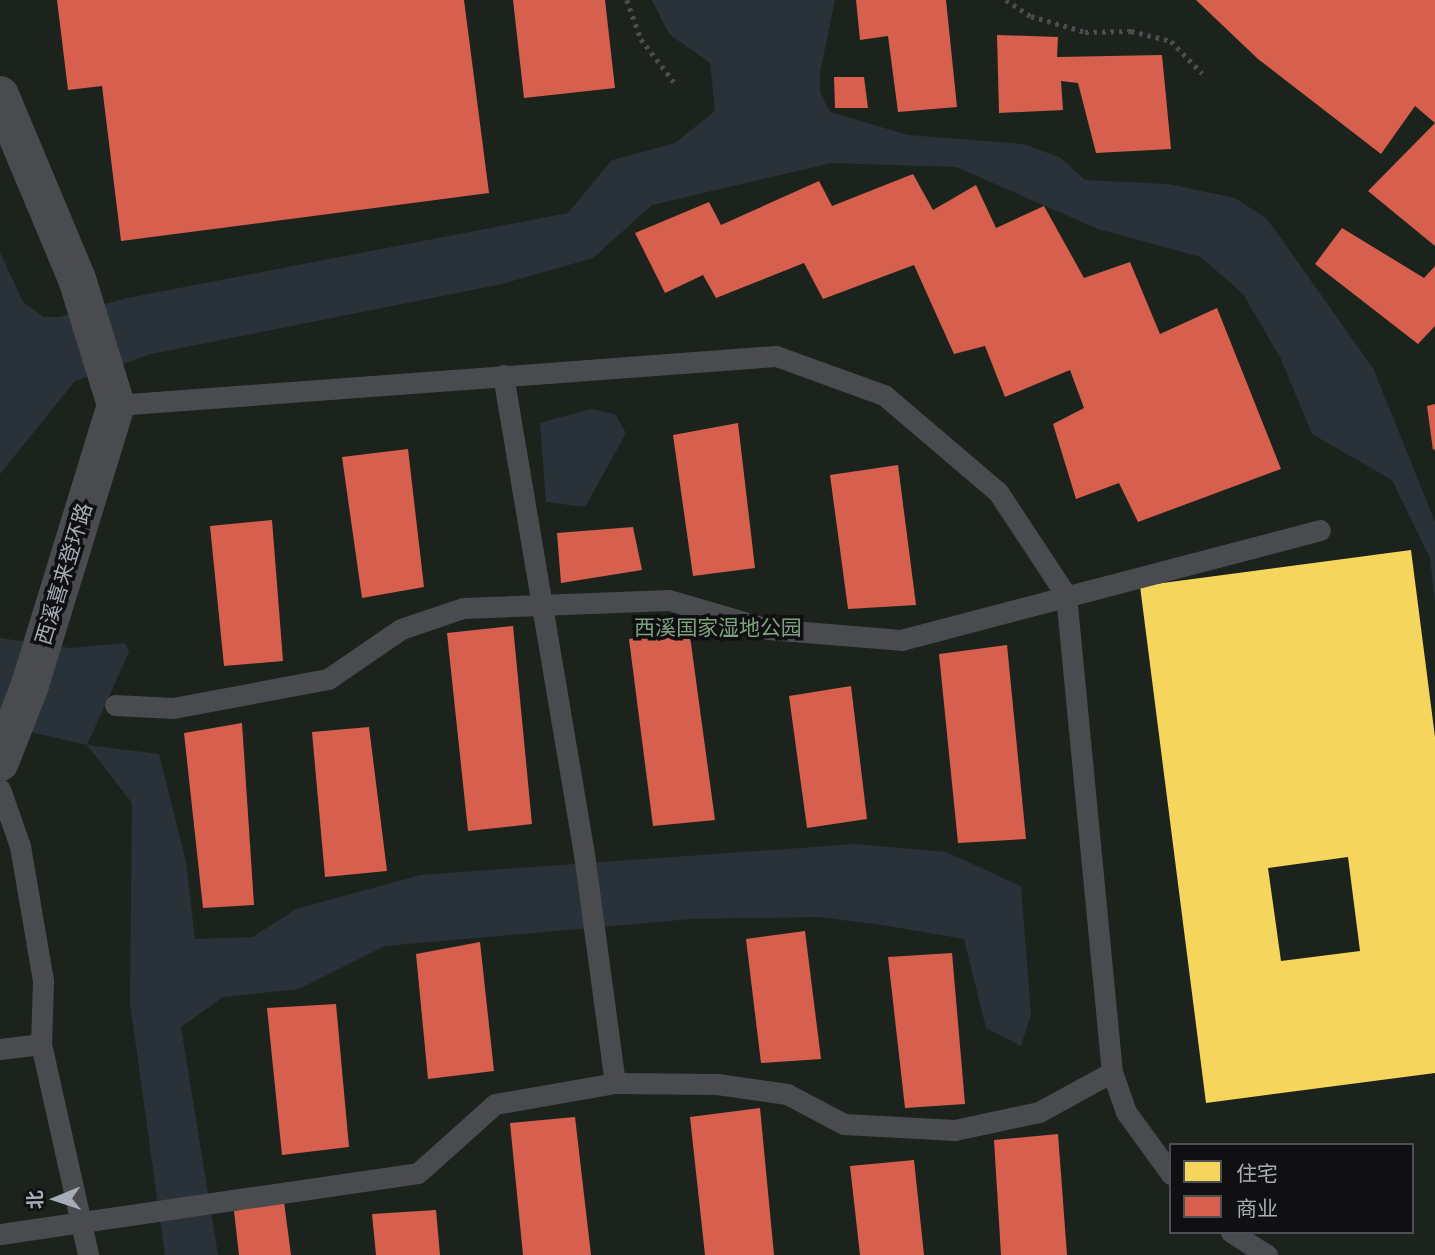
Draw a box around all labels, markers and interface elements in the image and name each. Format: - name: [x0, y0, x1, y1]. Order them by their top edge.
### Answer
- street label: 西溪喜来登环路: [30, 500, 98, 648]
- park label: 西溪国家湿地公园: [634, 615, 802, 641]
- legend: [1169, 1143, 1414, 1234]
- text: 住宅: [1236, 1162, 1278, 1186]
- north arrow: [21, 1164, 91, 1234]
- text: 北: [24, 1190, 46, 1210]
- text: 商业: [1236, 1197, 1278, 1221]

